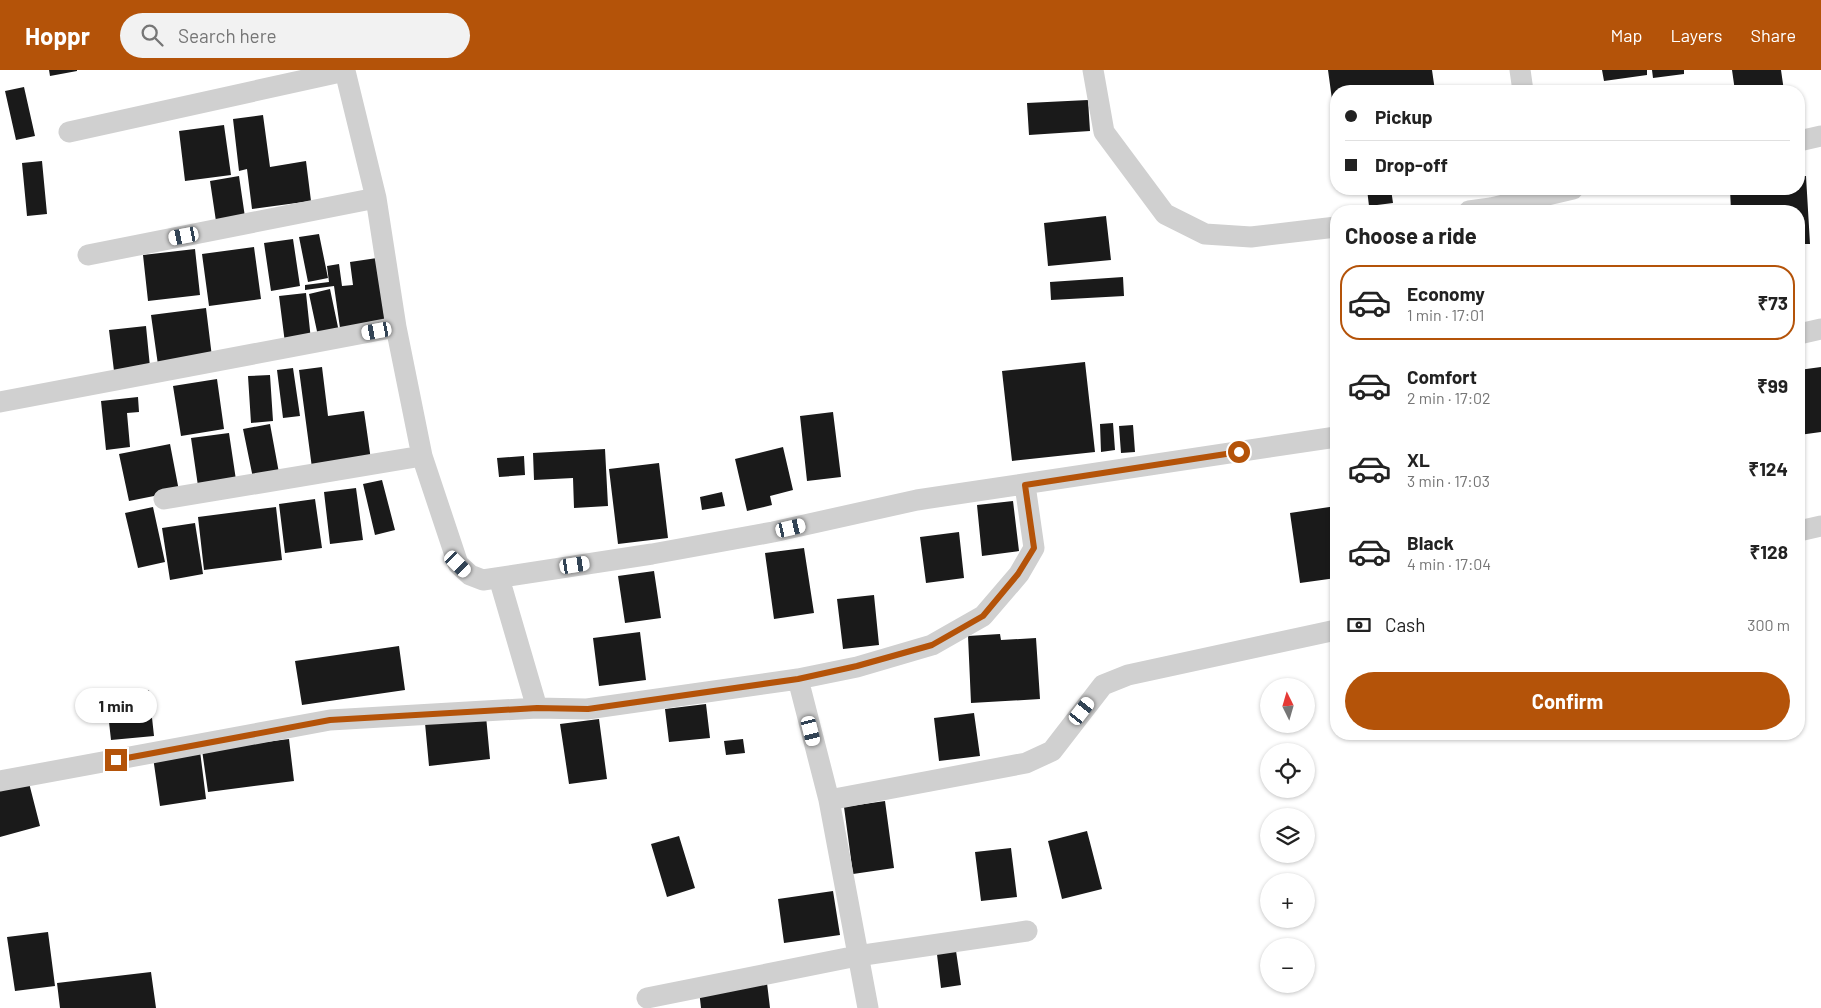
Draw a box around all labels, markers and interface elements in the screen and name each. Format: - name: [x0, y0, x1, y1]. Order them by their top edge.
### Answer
- search box: [120, 13, 470, 58]
- text: Hoppr: [25, 21, 90, 50]
- icon: search: [138, 21, 166, 49]
- text: Search here: [178, 24, 277, 47]
- text: Map: [1610, 24, 1642, 46]
- text: Layers: [1670, 24, 1723, 46]
- text: Share: [1751, 24, 1796, 46]
- text: Pickup: [1375, 105, 1433, 128]
- text: Drop-off: [1375, 153, 1448, 176]
- text: Choose a ride: [1345, 222, 1477, 248]
- car: [167, 226, 200, 246]
- icon: car: [1347, 280, 1392, 325]
- text: Economy: [1407, 282, 1485, 305]
- text: ₹73: [1757, 291, 1788, 314]
- text: 1 min · 17:01: [1407, 305, 1484, 324]
- car: [360, 321, 393, 341]
- icon: car: [1347, 363, 1392, 408]
- text: Comfort: [1407, 365, 1477, 388]
- text: ₹99: [1757, 374, 1788, 397]
- text: 2 min · 17:02: [1407, 388, 1491, 407]
- route start: [1228, 441, 1250, 463]
- icon: car: [1347, 446, 1392, 491]
- text: XL: [1407, 448, 1430, 471]
- text: ₹124: [1748, 457, 1788, 480]
- text: 3 min · 17:03: [1407, 471, 1490, 490]
- car: [774, 517, 807, 539]
- icon: car: [1347, 529, 1392, 574]
- text: Black: [1407, 531, 1454, 554]
- text: ₹128: [1749, 540, 1788, 563]
- car: [442, 548, 473, 580]
- text: 4 min · 17:04: [1407, 554, 1491, 573]
- car: [559, 555, 590, 575]
- icon: cash: [1345, 611, 1373, 639]
- text: Cash: [1385, 613, 1426, 636]
- text: 300 m: [1747, 615, 1790, 634]
- button: Confirm: [1345, 672, 1790, 730]
- north arrow: [1260, 678, 1315, 732]
- map controls: [1260, 678, 1315, 993]
- callout: 1 min: [75, 688, 157, 722]
- car: [1066, 695, 1097, 727]
- text: 1 min: [98, 696, 134, 715]
- car: [800, 715, 821, 747]
- button: locate: [1260, 743, 1315, 798]
- route end: [105, 749, 127, 771]
- button: layers: [1260, 808, 1315, 863]
- button: +: [1260, 873, 1315, 928]
- button: −: [1260, 938, 1315, 993]

